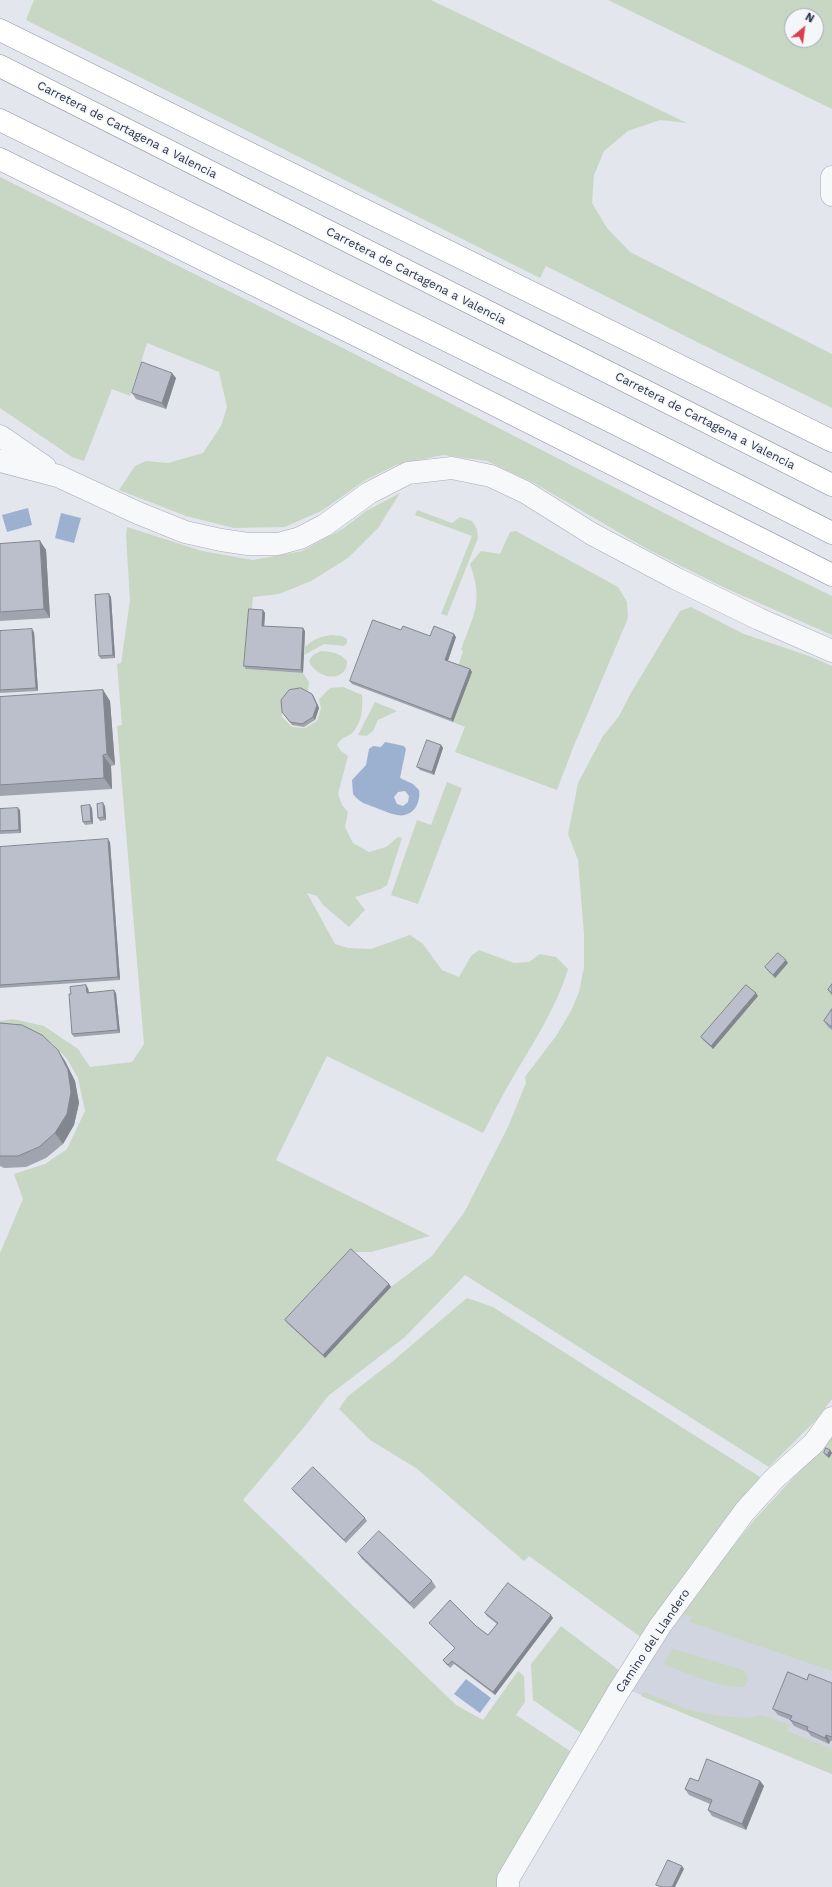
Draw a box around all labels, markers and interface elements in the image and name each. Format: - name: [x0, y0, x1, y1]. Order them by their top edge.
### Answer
- north arrow: [784, 8, 824, 48]
- text: N: [803, 10, 816, 26]
- street label: Carretera de Cartagena a Valencia: [35, 78, 219, 182]
- street label: Carretera de Cartagena a Valencia: [324, 224, 508, 328]
- street label: Carretera de Cartagena a Valencia: [613, 369, 797, 473]
- street label: Camino del Llandero: [613, 1586, 693, 1696]

